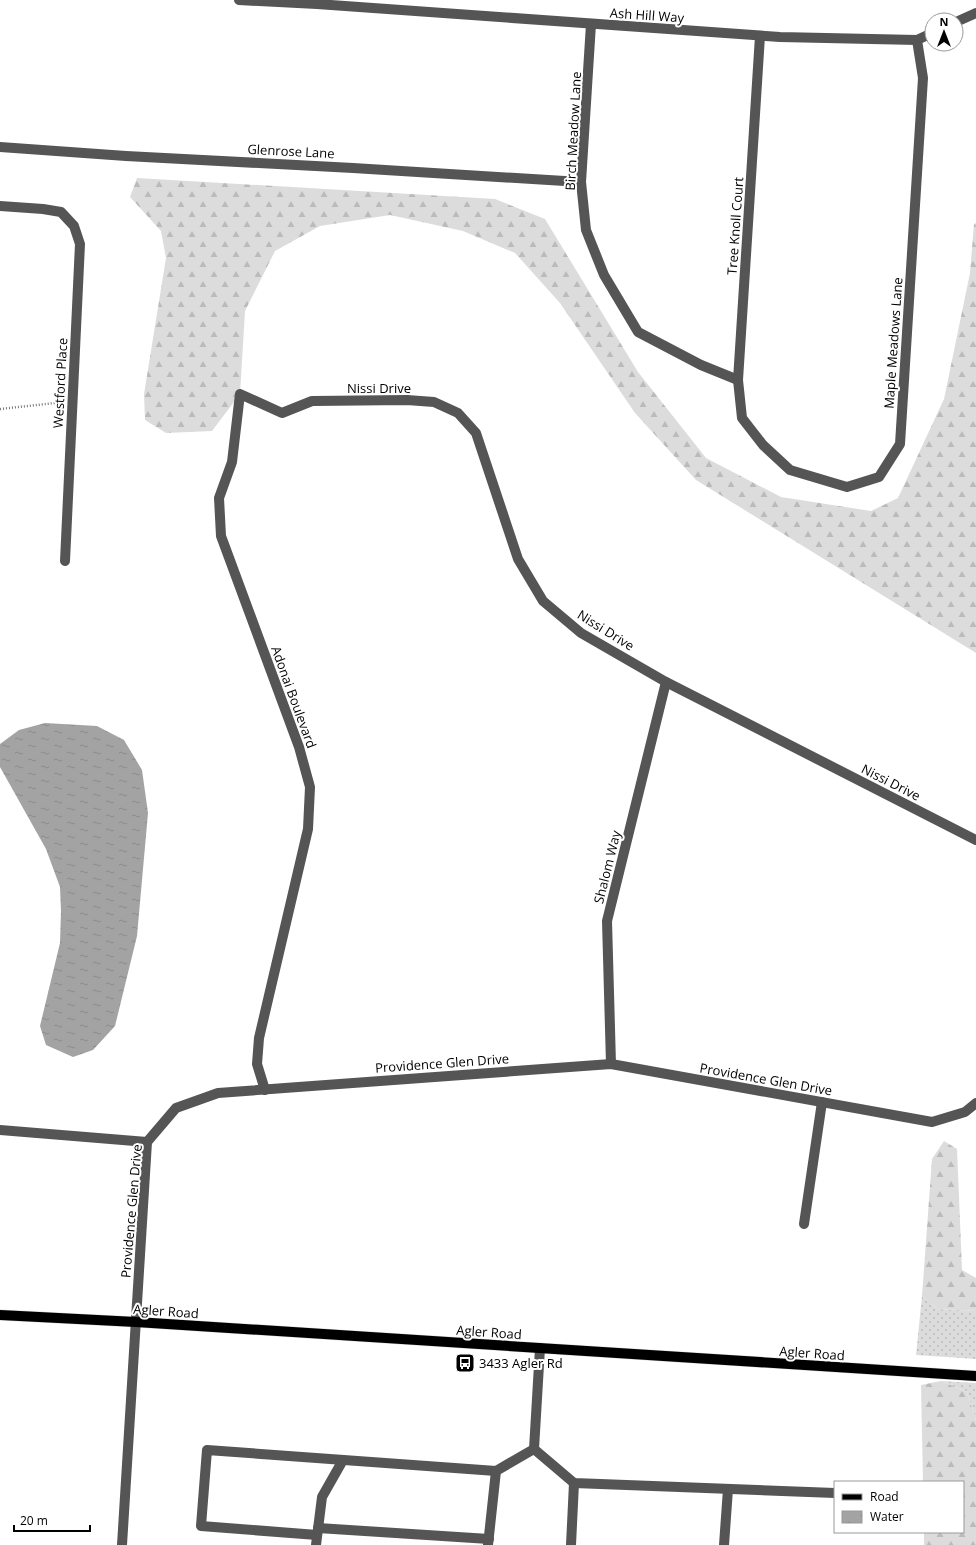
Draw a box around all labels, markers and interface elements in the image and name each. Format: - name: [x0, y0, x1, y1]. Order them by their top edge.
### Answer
- street label: Ash Hill Way: [609, 3, 685, 27]
- north arrow: [924, 12, 964, 52]
- text: N: [940, 14, 948, 29]
- street label: Birch Meadow Lane: [561, 71, 585, 191]
- street label: Glenrose Lane: [247, 140, 335, 162]
- street label: Tree Knoll Court: [723, 176, 747, 276]
- street label: Maple Meadows Lane: [879, 277, 907, 409]
- street label: Westford Place: [49, 337, 71, 429]
- street label: Nissi Drive: [347, 379, 411, 397]
- street label: Nissi Drive: [574, 605, 638, 655]
- street label: Adonai Boulevard: [267, 643, 321, 751]
- street label: Nissi Drive: [858, 759, 924, 805]
- street label: Shalom Way: [589, 828, 625, 905]
- street label: Providence Glen Drive: [375, 1049, 509, 1077]
- street label: Providence Glen Drive: [698, 1058, 834, 1100]
- street label: Providence Glen Drive: [116, 1143, 146, 1279]
- street label: Agler Road: [133, 1300, 199, 1322]
- street label: Agler Road: [456, 1321, 522, 1343]
- street label: Agler Road: [779, 1342, 845, 1364]
- bus stop icon: 3433 Agler Rd: [454, 1352, 476, 1374]
- place label: 3433 Agler Rd: [479, 1354, 563, 1372]
- legend: [834, 1481, 964, 1533]
- text: Road: [870, 1488, 899, 1505]
- scale bar: [14, 1507, 90, 1533]
- text: Water: [870, 1508, 904, 1525]
- text: 20 m: [20, 1512, 48, 1529]

